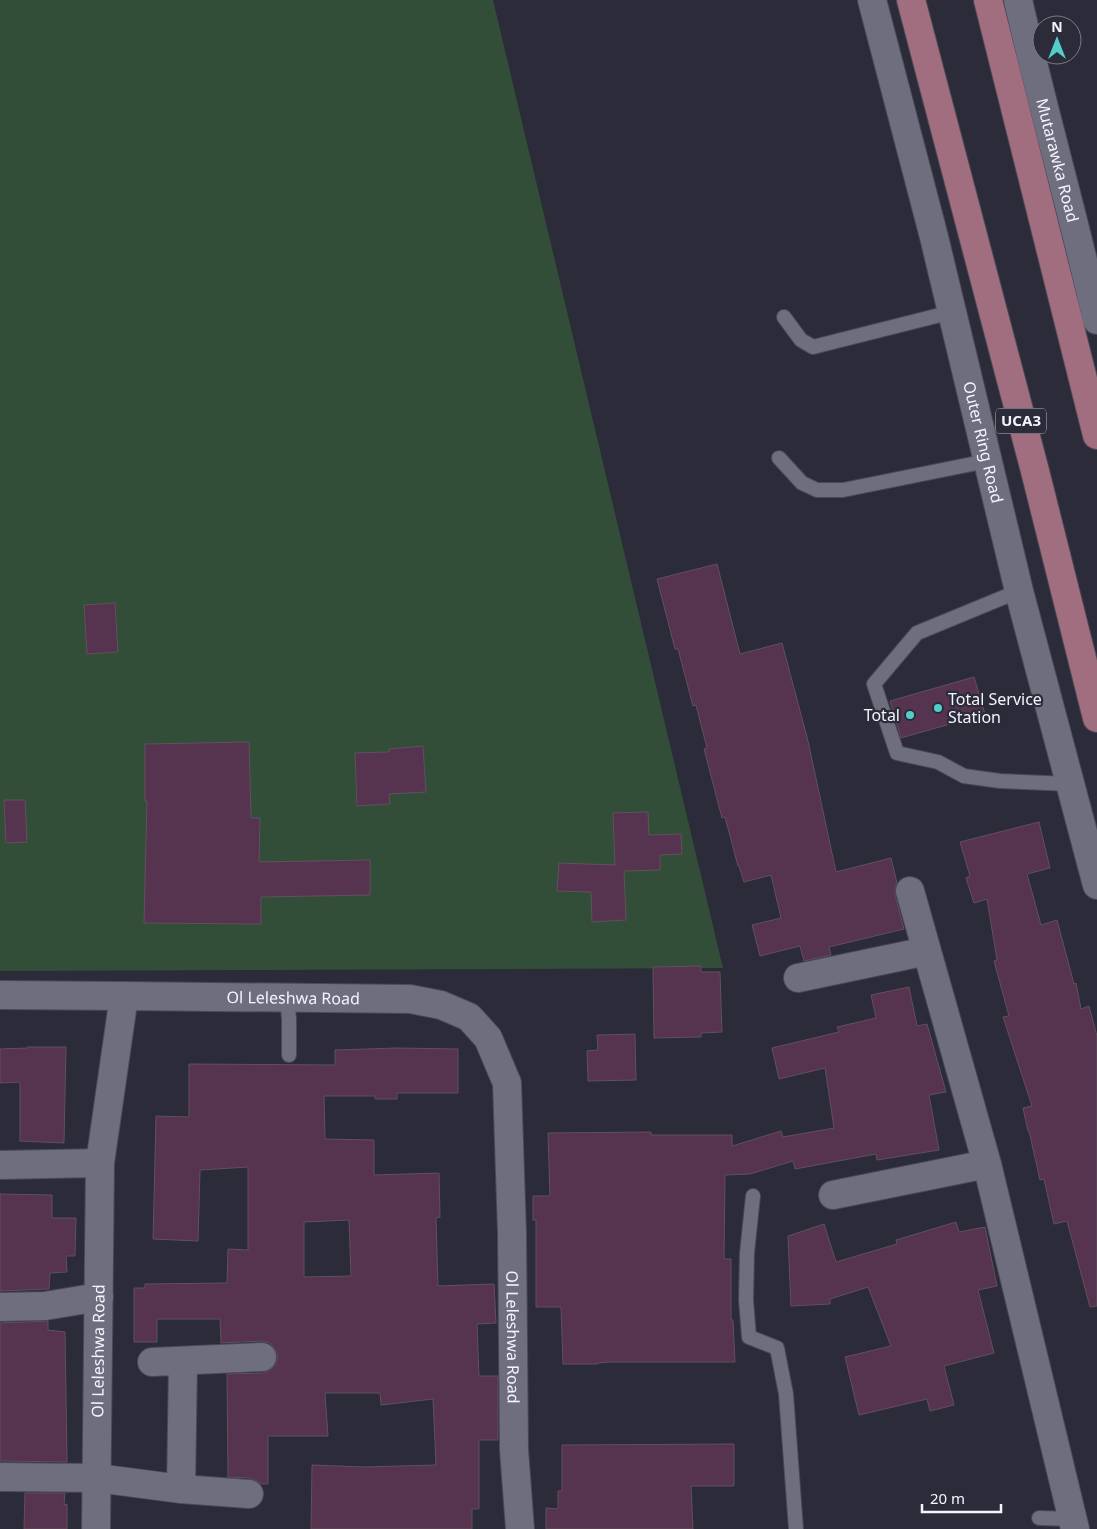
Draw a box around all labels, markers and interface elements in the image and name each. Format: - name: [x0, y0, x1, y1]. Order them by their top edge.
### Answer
- north arrow: [1032, 15, 1082, 65]
- text: N: [1051, 17, 1063, 36]
- street label: Mutarawka Road: [1031, 96, 1084, 225]
- street label: Outer Ring Road: [958, 379, 1008, 505]
- road number: UCA3: [996, 408, 1046, 434]
- place label: Total Service Station: [948, 688, 1042, 728]
- marker: Total Service Station: [932, 702, 944, 714]
- place label: Total: [864, 704, 900, 726]
- marker: Total: [904, 709, 916, 721]
- street label: Ol Leleshwa Road: [227, 986, 360, 1009]
- street label: Ol Leleshwa Road: [501, 1270, 525, 1404]
- street label: Ol Leleshwa Road: [86, 1284, 110, 1418]
- scale bar: [922, 1482, 1001, 1514]
- text: 20 m: [930, 1488, 965, 1508]

